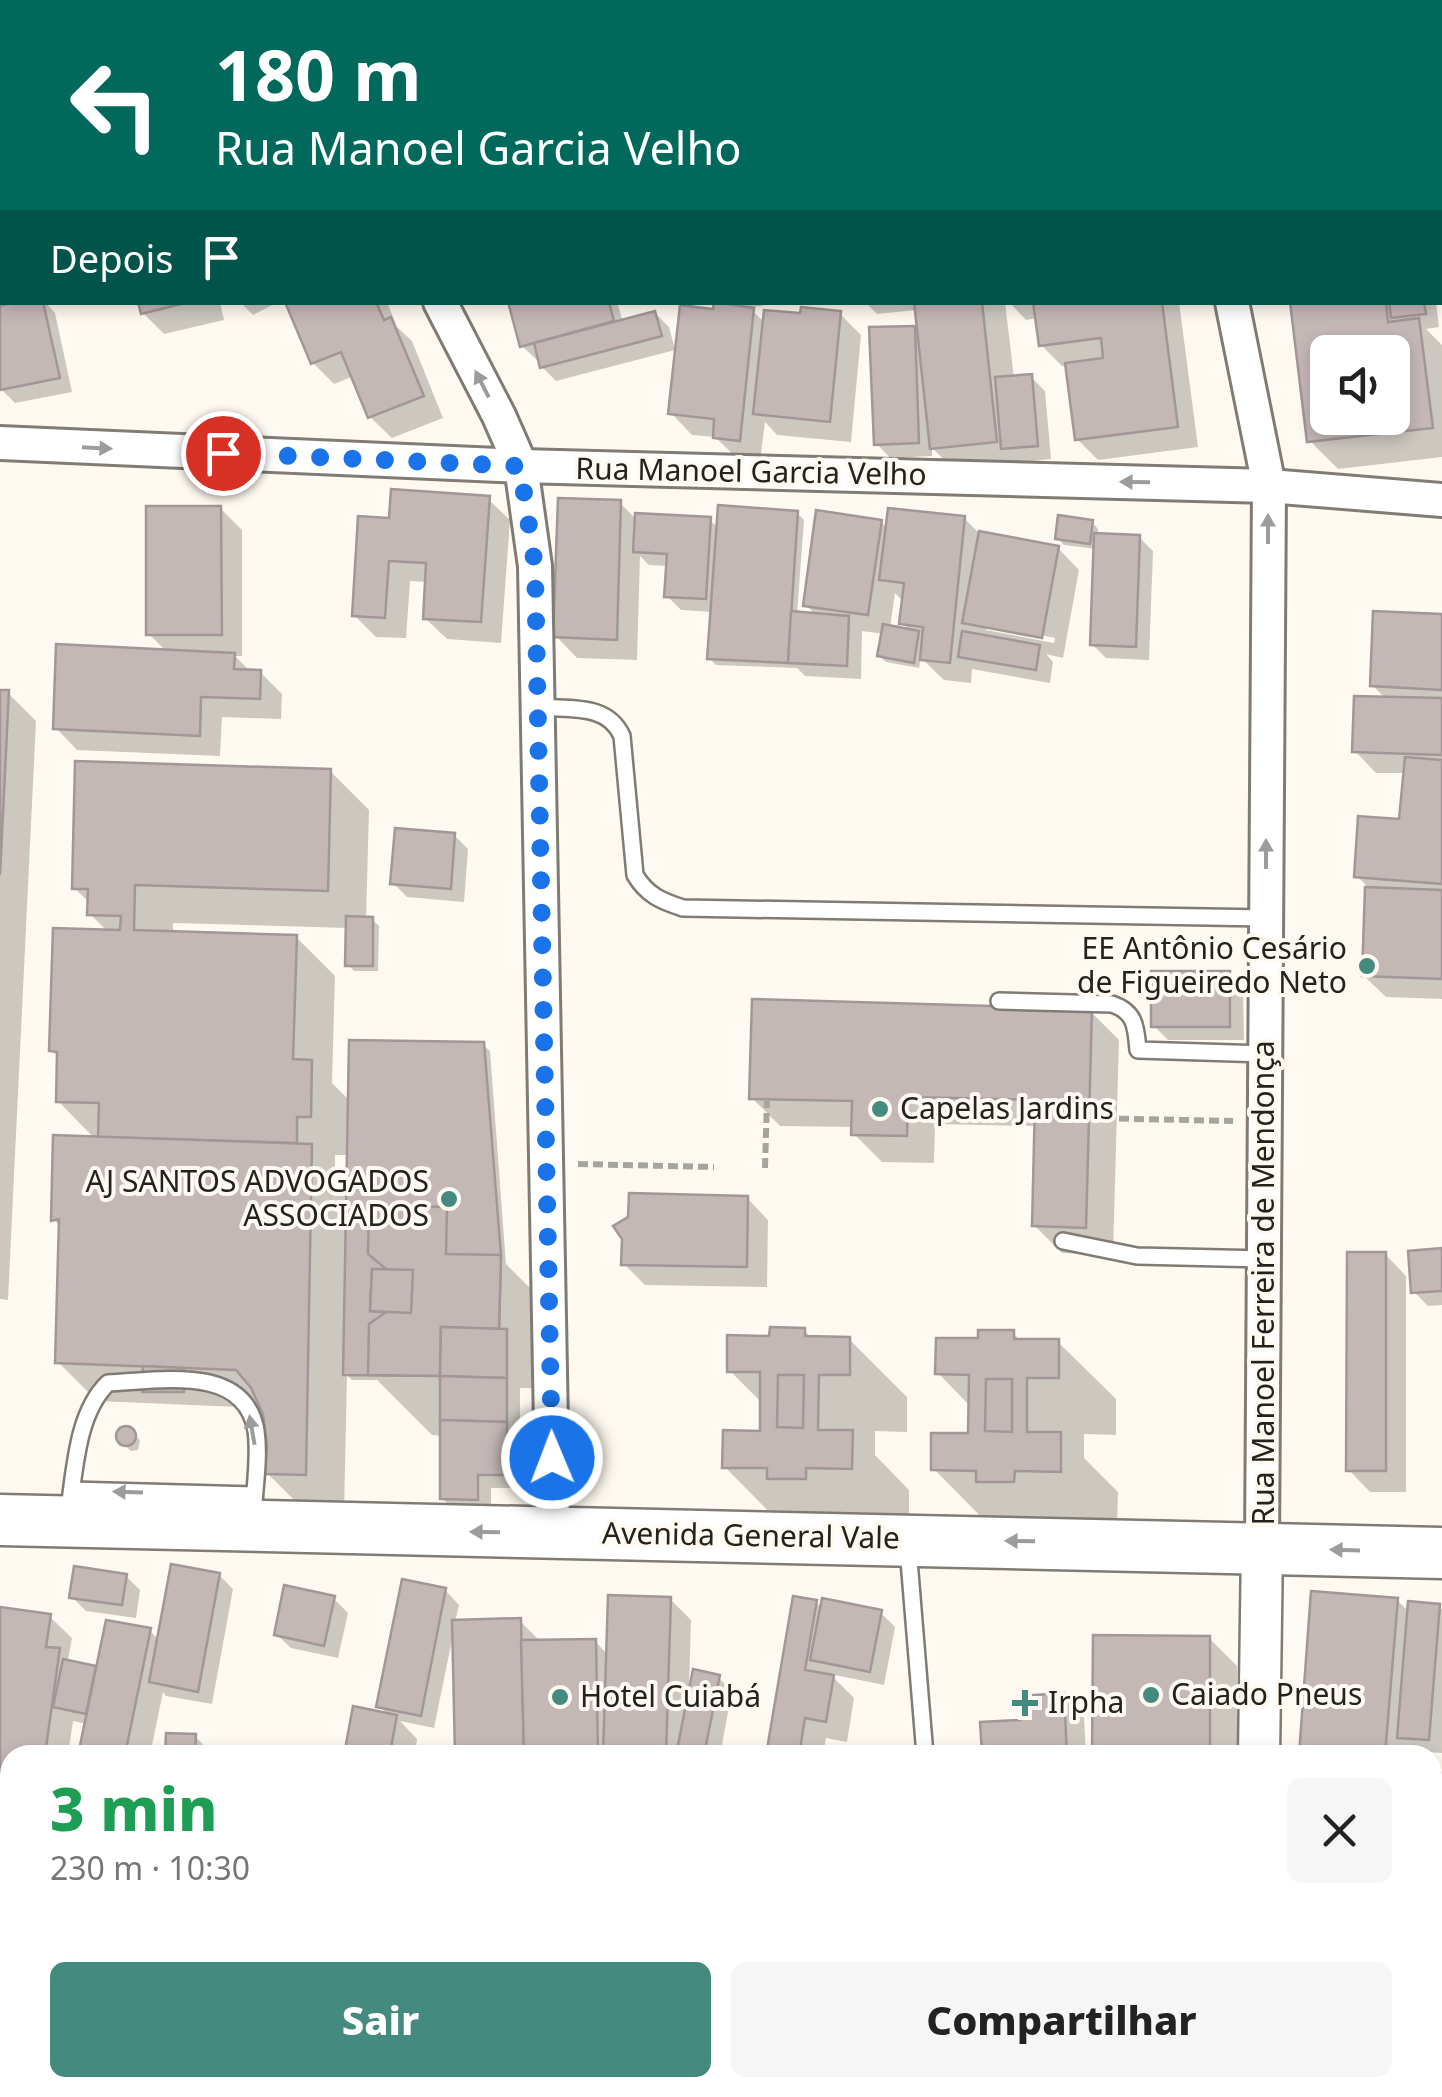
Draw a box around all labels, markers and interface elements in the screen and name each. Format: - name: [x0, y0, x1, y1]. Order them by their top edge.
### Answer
- text: 180 m: [215, 26, 422, 122]
- icon: left: [50, 40, 180, 170]
- text: Rua Manoel Garcia Velho: [215, 117, 742, 178]
- icon: arrive: [194, 230, 249, 285]
- text: Depois: [50, 232, 174, 284]
- map controls: [1310, 335, 1410, 435]
- button: sound: [1310, 335, 1410, 435]
- one-way arrow: [474, 369, 491, 398]
- pin: [181, 411, 266, 496]
- icon: arrive: [196, 426, 251, 481]
- one-way arrow: [82, 440, 114, 456]
- street label: Rua Manoel Garcia Velho: [575, 447, 927, 494]
- one-way arrow: [1119, 474, 1151, 490]
- one-way arrow: [1260, 513, 1276, 545]
- one-way arrow: [1258, 838, 1274, 870]
- place label: EE Antônio Cesário de Figueiredo Neto: [1077, 927, 1347, 1002]
- marker: EE Antônio Cesário de Figueiredo Neto: [1356, 955, 1378, 977]
- street label: Rua Manoel Ferreira de Mendonça: [1242, 1041, 1283, 1525]
- place label: Capelas Jardins: [900, 1087, 1114, 1128]
- marker: Capelas Jardins: [869, 1098, 891, 1120]
- place label: AJ SANTOS ADVOGADOS ASSOCIADOS: [85, 1160, 429, 1235]
- marker: AJ SANTOS ADVOGADOS ASSOCIADOS: [438, 1188, 460, 1210]
- position arrow: [500, 1406, 604, 1510]
- one-way arrow: [244, 1414, 260, 1445]
- one-way arrow: [111, 1483, 143, 1499]
- street label: Avenida General Vale: [602, 1511, 900, 1558]
- one-way arrow: [468, 1523, 500, 1539]
- one-way arrow: [1003, 1533, 1035, 1549]
- one-way arrow: [1328, 1541, 1360, 1557]
- place label: Caiado Pneus: [1171, 1673, 1362, 1714]
- place label: Hotel Cuiabá: [580, 1675, 761, 1716]
- place label: Irpha: [1048, 1681, 1124, 1722]
- marker: Caiado Pneus: [1140, 1684, 1162, 1706]
- marker: Hotel Cuiabá: [549, 1686, 571, 1708]
- marker: Irpha: [1012, 1690, 1038, 1716]
- text: 3 min: [50, 1767, 218, 1849]
- button: close: [1287, 1778, 1392, 1883]
- text: 230 m · 10:30: [50, 1846, 250, 1889]
- button: Sair: [50, 1962, 711, 2077]
- button: Compartilhar: [731, 1962, 1392, 2077]

